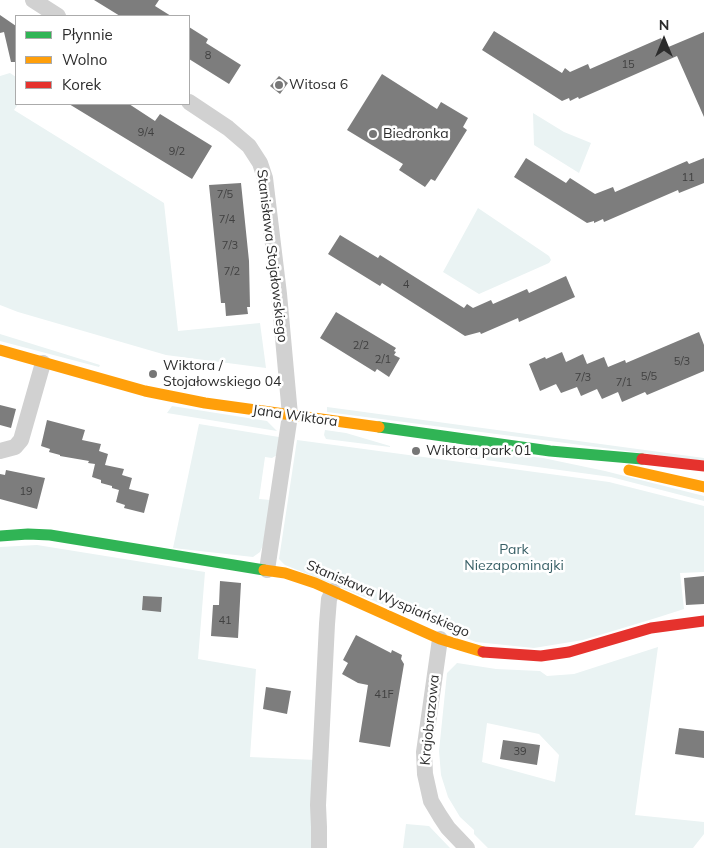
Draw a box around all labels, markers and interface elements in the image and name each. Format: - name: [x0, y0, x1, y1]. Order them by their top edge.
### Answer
- legend: [15, 15, 190, 105]
- north arrow: [639, 15, 689, 65]
- text: N: [659, 16, 669, 34]
- text: Płynnie: [62, 25, 113, 44]
- house number: 8: [205, 49, 211, 63]
- text: Wolno: [62, 50, 107, 69]
- house number: 15: [621, 58, 635, 72]
- text: Korek: [62, 75, 101, 94]
- place label: Witosa 6: [289, 77, 348, 93]
- marker: Witosa 6: [273, 79, 285, 91]
- house number: 9/4: [138, 126, 154, 140]
- place label: Biedronka: [383, 126, 449, 142]
- marker: Biedronka: [367, 128, 379, 140]
- house number: 9/2: [169, 145, 185, 159]
- street label: Stanisława Stojałowskiego: [253, 168, 291, 344]
- house number: 11: [681, 171, 695, 185]
- house number: 7/5: [217, 188, 233, 202]
- house number: 7/4: [219, 213, 235, 227]
- house number: 7/3: [222, 239, 238, 253]
- house number: 7/2: [224, 265, 240, 279]
- house number: 4: [403, 278, 409, 292]
- house number: 2/2: [353, 339, 369, 353]
- house number: 2/1: [375, 353, 391, 367]
- house number: 5/3: [674, 355, 690, 369]
- place label: Wiktora / Stojałowskiego 04: [163, 358, 281, 391]
- marker: Wiktora / Stojałowskiego 04: [147, 368, 159, 380]
- house number: 5/5: [641, 370, 657, 384]
- house number: 7/3: [575, 371, 591, 385]
- house number: 7/1: [616, 376, 632, 390]
- street label: Jana Wiktora: [252, 402, 338, 430]
- place label: Wiktora park 01: [426, 443, 531, 459]
- marker: Wiktora park 01: [410, 445, 422, 457]
- house number: 19: [19, 485, 33, 499]
- park label: Park Niezapominajki: [464, 542, 564, 574]
- street label: Stanisława Wyspiańskiego: [304, 557, 472, 641]
- house number: 41: [218, 614, 232, 628]
- street label: Krajobrazowa: [417, 674, 443, 766]
- house number: 41F: [374, 688, 394, 702]
- house number: 39: [513, 745, 527, 759]

